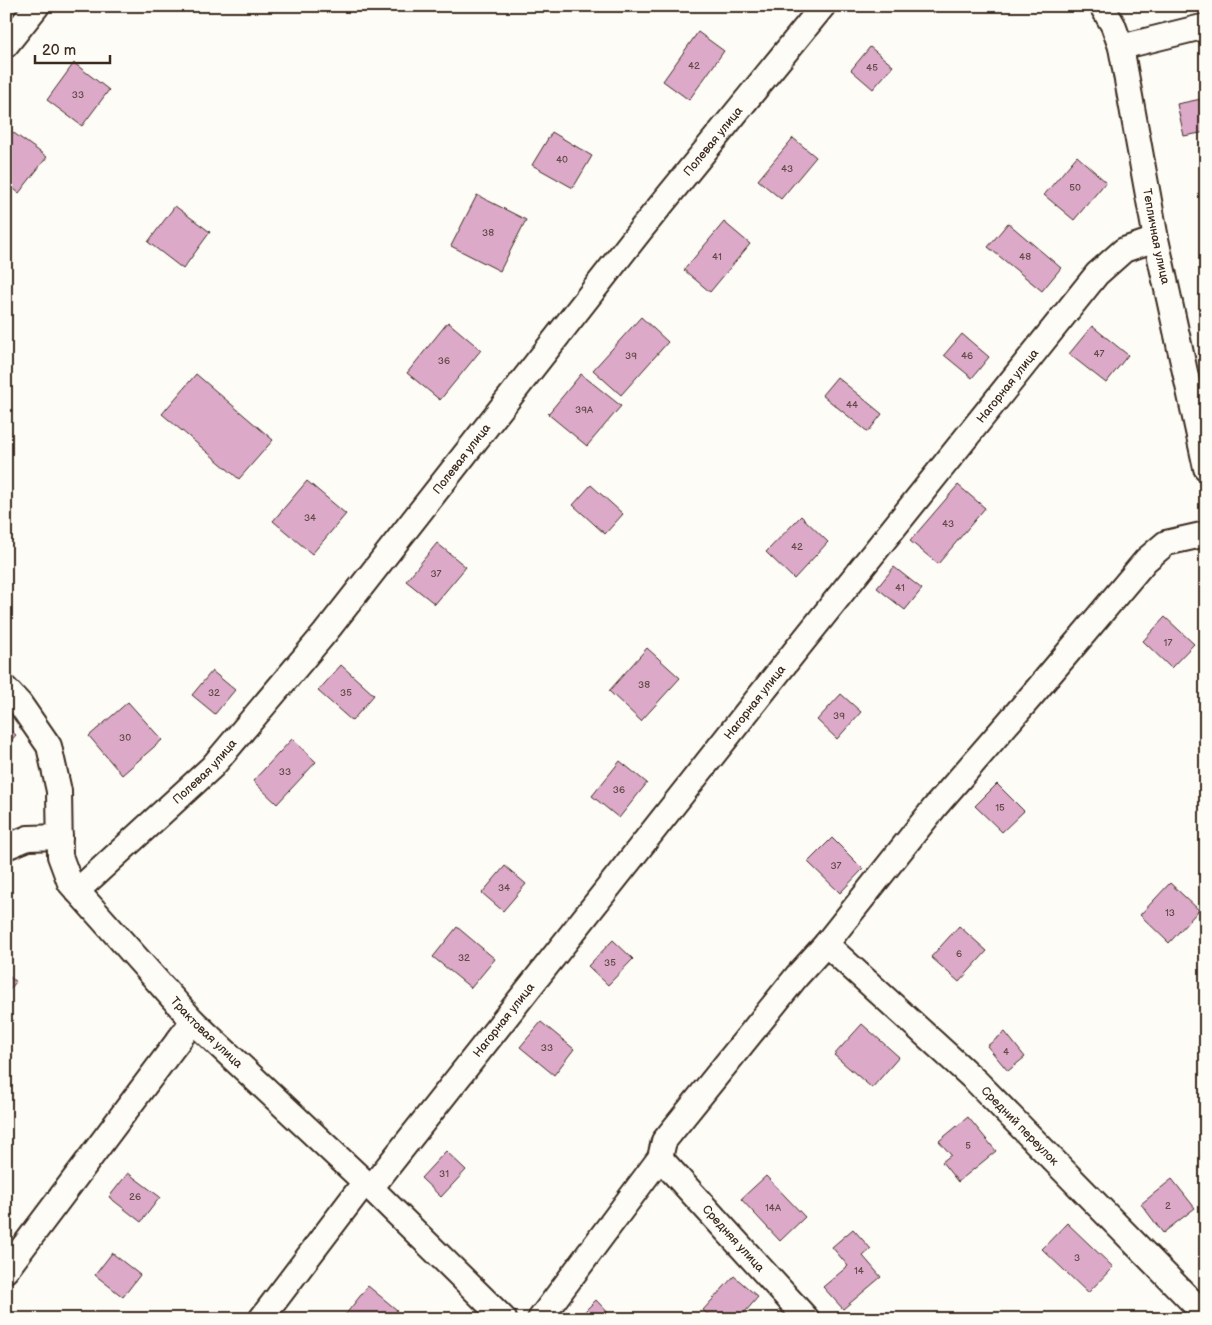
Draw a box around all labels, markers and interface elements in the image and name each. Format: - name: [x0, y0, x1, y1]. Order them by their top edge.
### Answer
- scale bar: [35, 32, 110, 64]
- text: 20 m: [42, 41, 76, 60]
- house number: 42: [688, 60, 700, 72]
- house number: 45: [866, 62, 878, 74]
- house number: 33: [72, 89, 84, 101]
- street label: Полевая улица: [680, 103, 746, 179]
- house number: 40: [556, 154, 568, 166]
- house number: 43: [781, 163, 793, 175]
- house number: 50: [1069, 182, 1081, 194]
- street label: Тепличная улица: [1139, 187, 1173, 286]
- house number: 38: [482, 227, 494, 239]
- house number: 41: [712, 251, 722, 263]
- house number: 48: [1019, 251, 1031, 263]
- street label: Нагорная улица: [973, 346, 1042, 426]
- house number: 47: [1093, 348, 1105, 360]
- house number: 39: [625, 350, 637, 362]
- house number: 46: [961, 350, 973, 362]
- house number: 36: [438, 355, 450, 367]
- house number: 44: [846, 399, 858, 411]
- house number: 39А: [575, 404, 594, 416]
- street label: Полевая улица: [429, 421, 494, 497]
- house number: 34: [304, 512, 316, 524]
- house number: 43: [942, 518, 954, 530]
- house number: 42: [791, 541, 803, 553]
- house number: 37: [430, 568, 442, 580]
- house number: 41: [895, 582, 905, 594]
- house number: 17: [1164, 637, 1172, 649]
- street label: Нагорная улица: [721, 662, 789, 742]
- house number: 38: [638, 679, 650, 691]
- house number: 32: [208, 687, 220, 699]
- house number: 35: [340, 687, 352, 699]
- house number: 39: [833, 710, 845, 722]
- house number: 30: [119, 732, 131, 744]
- street label: Полевая улица: [169, 736, 240, 807]
- house number: 33: [279, 766, 291, 778]
- house number: 36: [613, 784, 625, 796]
- house number: 15: [995, 802, 1005, 814]
- house number: 37: [830, 860, 842, 872]
- house number: 34: [498, 882, 510, 894]
- house number: 13: [1165, 907, 1175, 919]
- house number: 6: [956, 948, 962, 960]
- house number: 32: [458, 952, 470, 964]
- house number: 35: [604, 957, 616, 969]
- street label: Нагорная улица: [470, 980, 538, 1060]
- street label: Трактовая улица: [167, 994, 246, 1071]
- house number: 33: [541, 1042, 553, 1054]
- house number: 4: [1003, 1046, 1009, 1058]
- street label: Средний переулок: [978, 1083, 1062, 1169]
- house number: 5: [965, 1140, 971, 1152]
- house number: 31: [439, 1168, 449, 1180]
- house number: 26: [129, 1191, 141, 1203]
- house number: 2: [1165, 1200, 1171, 1212]
- street label: Средняя улица: [699, 1202, 768, 1275]
- house number: 14А: [765, 1202, 782, 1214]
- house number: 3: [1074, 1252, 1080, 1264]
- house number: 14: [854, 1265, 864, 1277]

